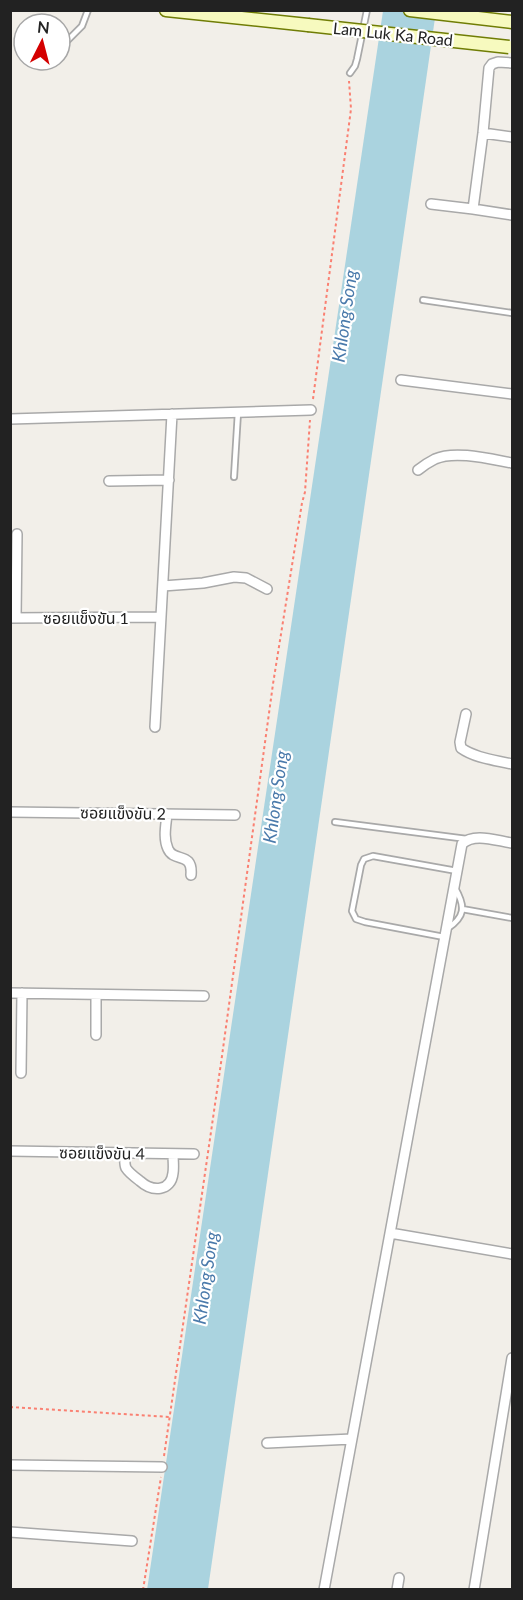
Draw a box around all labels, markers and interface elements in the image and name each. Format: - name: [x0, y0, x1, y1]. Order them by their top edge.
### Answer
- north arrow: [12, 12, 72, 72]
- text: N: [36, 16, 51, 37]
- street label: Lam Luk Ka Road: [332, 18, 454, 49]
- water label: Khlong Song: [327, 268, 361, 364]
- street label: ซอยแข็งขัน 1: [43, 608, 129, 627]
- water label: Khlong Song: [258, 749, 292, 845]
- street label: ซอยแข็งขัน 2: [80, 802, 166, 823]
- street label: ซอยแข็งขัน 4: [59, 1142, 145, 1163]
- water label: Khlong Song: [188, 1230, 222, 1326]

